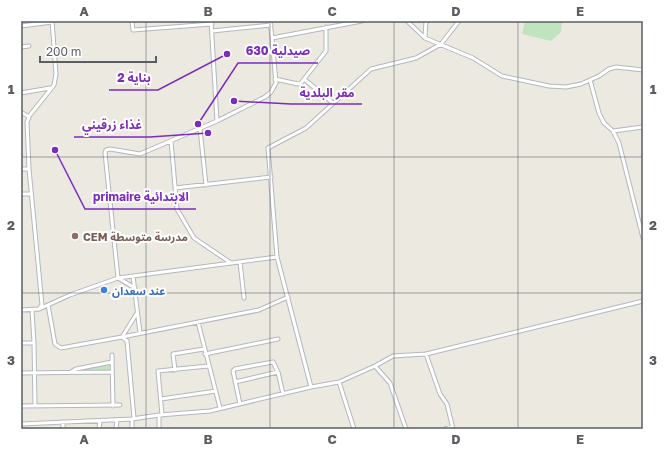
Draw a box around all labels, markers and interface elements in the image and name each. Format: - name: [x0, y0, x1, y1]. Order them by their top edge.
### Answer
- text: A: [79, 3, 89, 19]
- text: B: [203, 3, 213, 19]
- text: C: [327, 3, 337, 19]
- text: D: [451, 3, 461, 19]
- text: E: [576, 3, 584, 19]
- scale bar: [40, 38, 156, 64]
- callout: صيدلية 630: [238, 39, 318, 63]
- text: صيدلية 630: [246, 43, 310, 58]
- text: 200 m: [46, 44, 81, 59]
- callout: بناية 2: [109, 66, 158, 90]
- text: بناية 2: [117, 70, 151, 85]
- callout: مقر البلدية: [291, 80, 362, 104]
- text: 1: [8, 81, 15, 97]
- text: 1: [650, 81, 657, 97]
- text: مقر البلدية: [299, 85, 355, 100]
- callout: غذاء زرقيني: [74, 113, 150, 137]
- text: غذاء زرقيني: [82, 117, 142, 135]
- callout: primaire الابتدائية: [85, 185, 196, 209]
- text: primaire الابتدائية: [93, 189, 189, 204]
- text: 2: [7, 217, 15, 233]
- text: 2: [649, 217, 657, 233]
- place label: CEM مدرسة متوسطة: [83, 230, 188, 244]
- marker: CEM مدرسة متوسطة: [70, 231, 80, 241]
- place label: عند سعدان: [112, 284, 165, 298]
- marker: عند سعدان: [99, 285, 109, 295]
- text: 3: [7, 352, 15, 368]
- text: 3: [649, 352, 657, 368]
- text: A: [79, 431, 89, 447]
- text: B: [203, 431, 213, 447]
- text: C: [327, 431, 337, 447]
- text: D: [451, 431, 461, 447]
- text: E: [576, 431, 584, 447]

